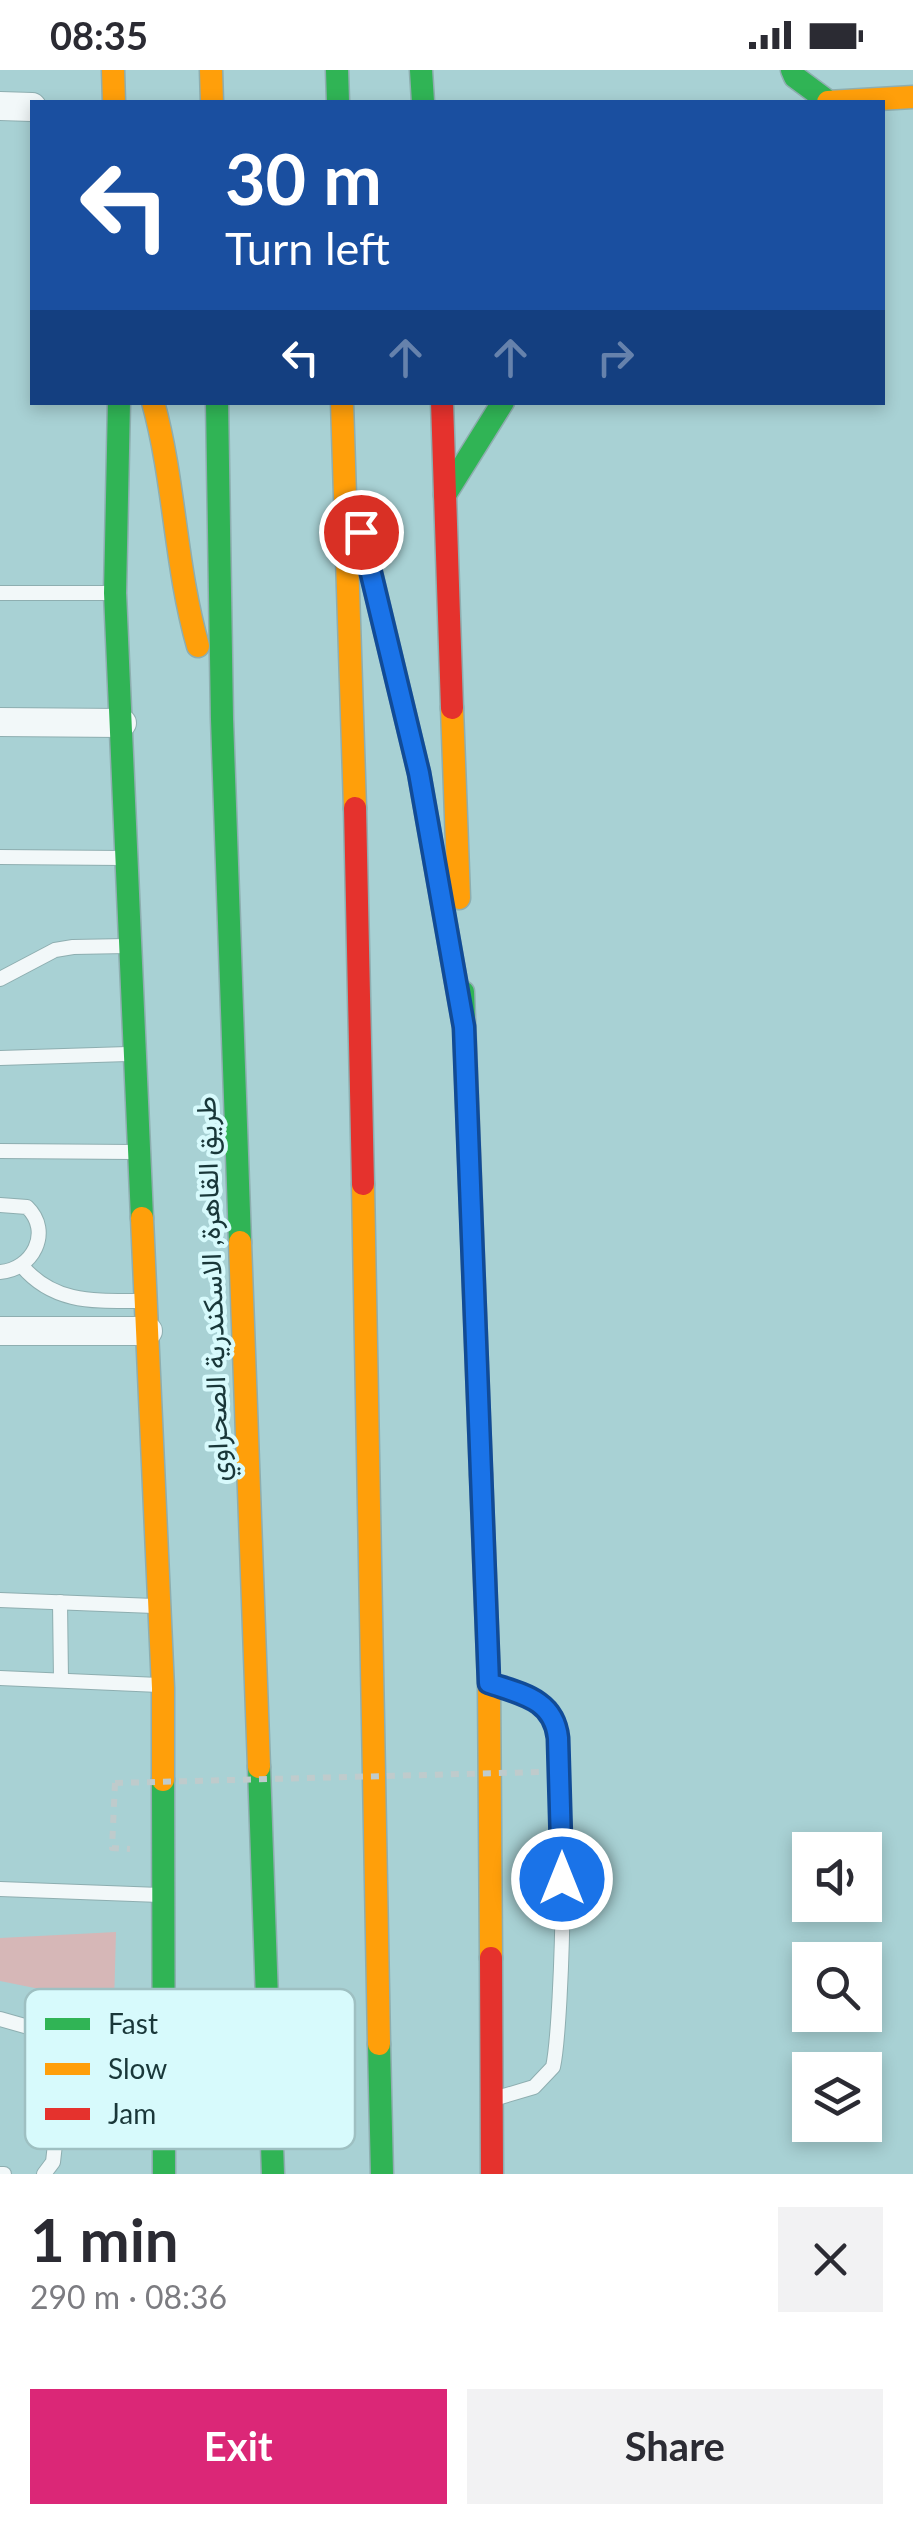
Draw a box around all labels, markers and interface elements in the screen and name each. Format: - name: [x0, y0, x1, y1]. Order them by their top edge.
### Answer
- text: 08:35: [50, 12, 148, 58]
- text: 30 m: [225, 136, 382, 220]
- icon: left: [60, 140, 190, 270]
- text: Turn left: [225, 221, 390, 275]
- icon: left: [273, 330, 328, 385]
- icon: ahead: [378, 330, 433, 385]
- icon: ahead: [483, 330, 538, 385]
- icon: right: [588, 330, 643, 385]
- pin: [319, 490, 404, 575]
- icon: arrive: [334, 505, 389, 560]
- street label: طريق القاهرة, الاسكندرية الصحراوي: [187, 1096, 242, 1482]
- position arrow: [510, 1827, 614, 1931]
- map controls: [792, 1832, 882, 2142]
- button: sound: [792, 1832, 882, 1922]
- button: search: [792, 1942, 882, 2032]
- legend: [25, 1989, 355, 2149]
- text: Fast: [108, 2006, 158, 2040]
- text: Slow: [108, 2051, 167, 2085]
- button: layers: [792, 2052, 882, 2142]
- text: Jam: [108, 2096, 156, 2130]
- text: 1 min: [30, 2203, 179, 2275]
- button: close: [778, 2207, 883, 2312]
- text: 290 m · 08:36: [30, 2277, 227, 2316]
- button: Exit: [30, 2389, 447, 2504]
- button: Share: [467, 2389, 883, 2504]

